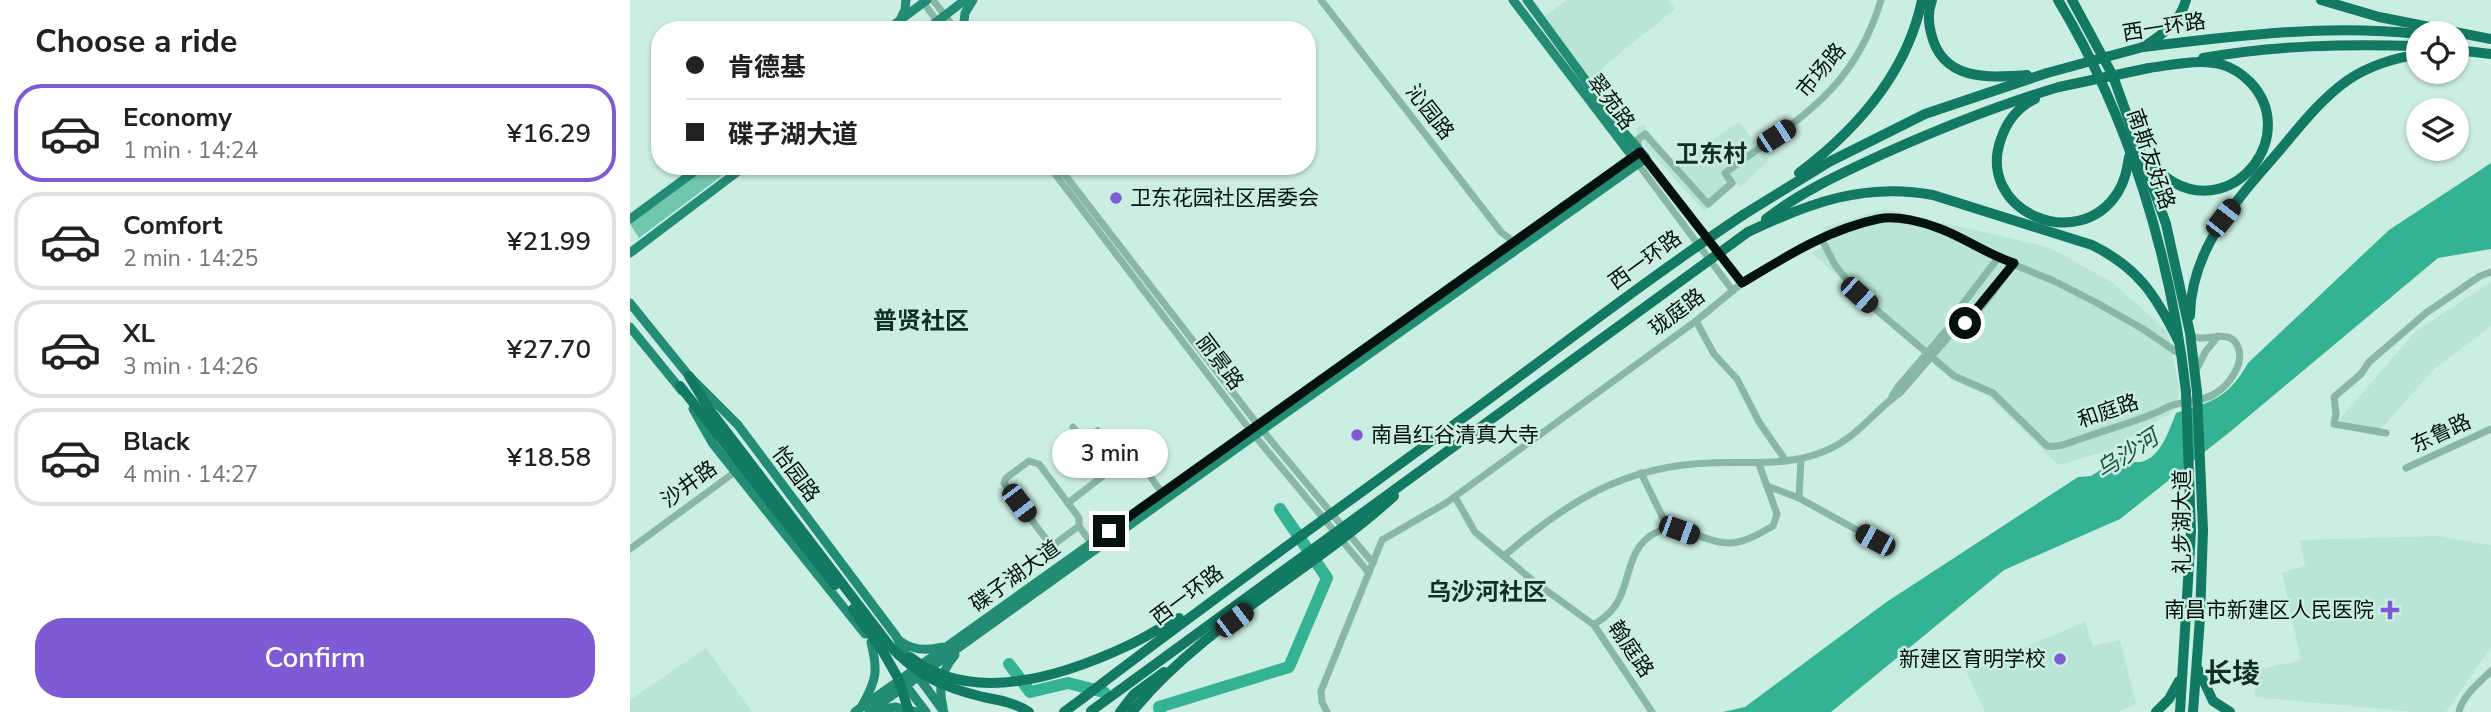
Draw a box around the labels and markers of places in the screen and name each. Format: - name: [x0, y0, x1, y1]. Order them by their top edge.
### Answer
- place label: 卫东花园社区居委会: [1130, 184, 1319, 212]
- marker: 卫东花园社区居委会: [1108, 190, 1124, 206]
- place label: 南昌红谷清真大寺: [1371, 421, 1539, 449]
- marker: 南昌红谷清真大寺: [1349, 427, 1365, 443]
- place label: 南昌市新建区人民医院: [2164, 596, 2374, 624]
- marker: 南昌市新建区人民医院: [2380, 600, 2400, 620]
- place label: 新建区育明学校: [1899, 645, 2046, 673]
- marker: 新建区育明学校: [2052, 651, 2068, 667]

